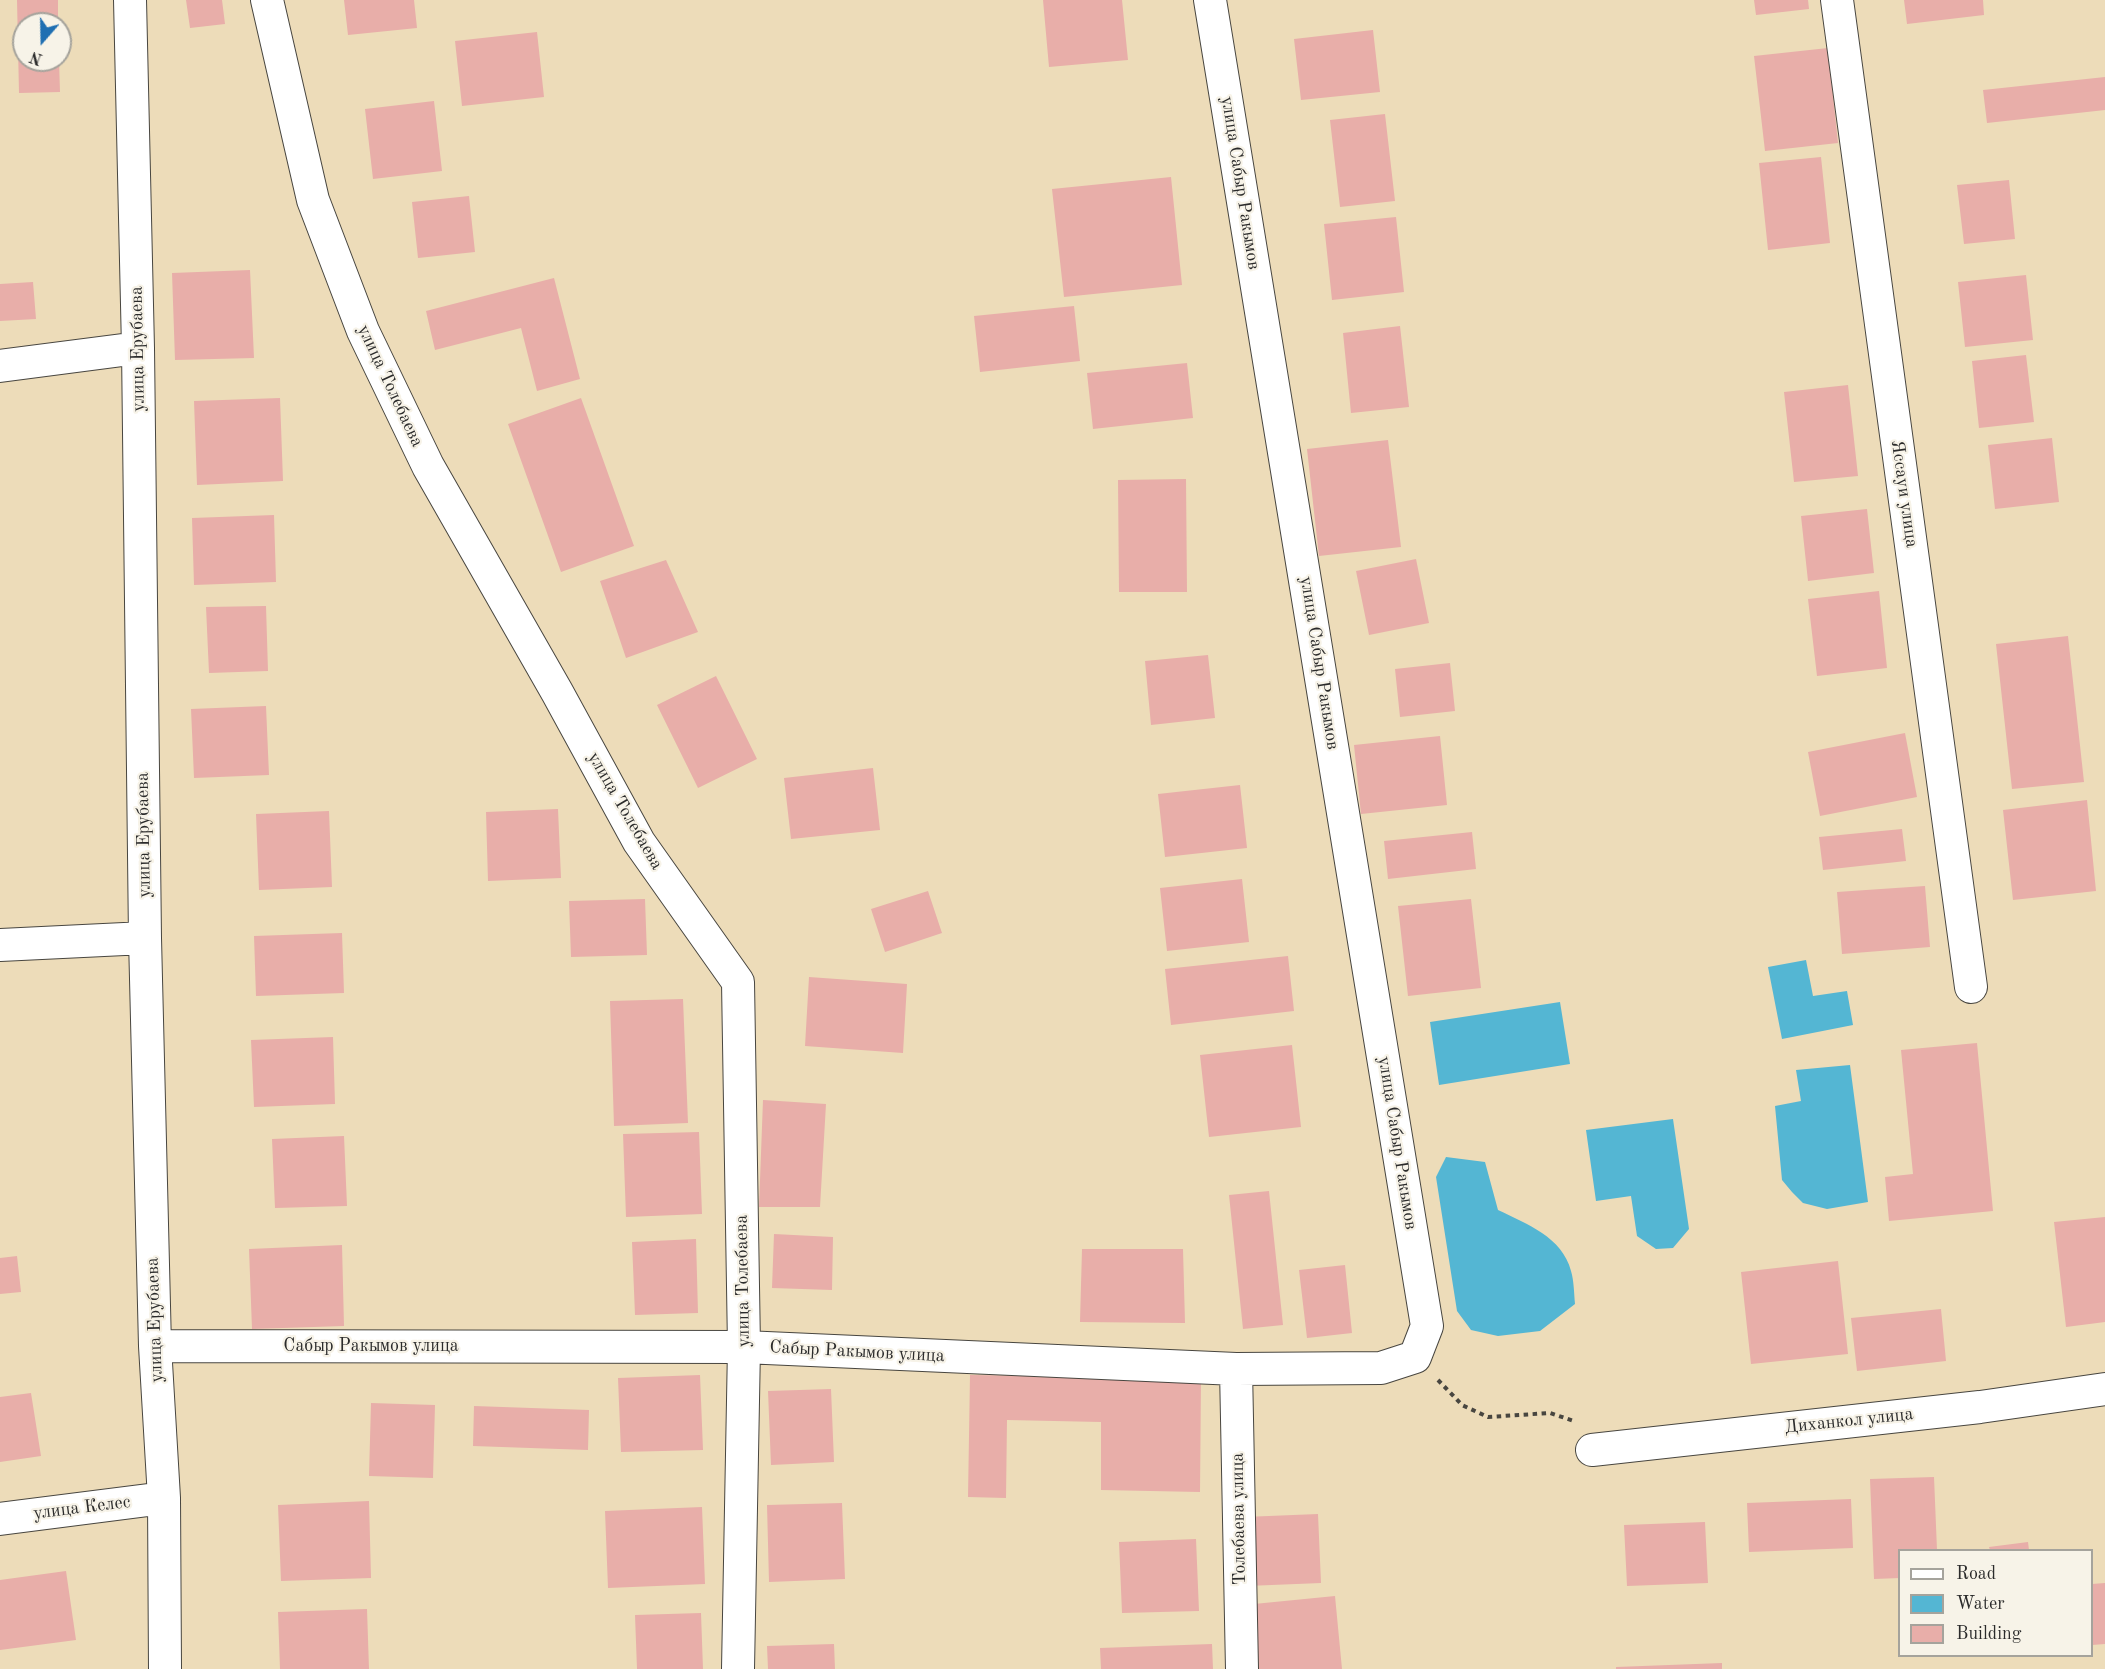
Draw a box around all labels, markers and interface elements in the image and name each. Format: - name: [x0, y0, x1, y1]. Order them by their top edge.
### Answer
- north arrow: [12, 12, 72, 72]
- text: N: [28, 47, 45, 67]
- street label: улица Сабыр Ракымов: [1216, 95, 1264, 271]
- street label: улица Ерубаева: [126, 286, 150, 412]
- street label: улица Толебаева: [352, 321, 428, 451]
- street label: Яссауи улица: [1886, 439, 1922, 549]
- street label: улица Сабыр Ракымов: [1295, 575, 1343, 751]
- street label: улица Толебаева: [582, 748, 668, 874]
- street label: улица Ерубаева: [132, 772, 156, 898]
- street label: улица Сабыр Ракымов: [1373, 1055, 1421, 1231]
- street label: улица Толебаева: [731, 1215, 755, 1347]
- street label: улица Ерубаева: [142, 1257, 168, 1383]
- street label: Сабыр Ракымов улица: [283, 1335, 459, 1357]
- street label: Сабыр Ракымов улица: [769, 1337, 945, 1367]
- street label: Диханкол улица: [1784, 1404, 1914, 1438]
- street label: Толебаева улица: [1227, 1453, 1251, 1585]
- street label: улица Келес: [32, 1491, 132, 1525]
- legend: [1898, 1549, 2093, 1657]
- text: Road: [1956, 1565, 1996, 1583]
- text: Water: [1956, 1595, 2005, 1613]
- text: Building: [1956, 1625, 2021, 1643]

